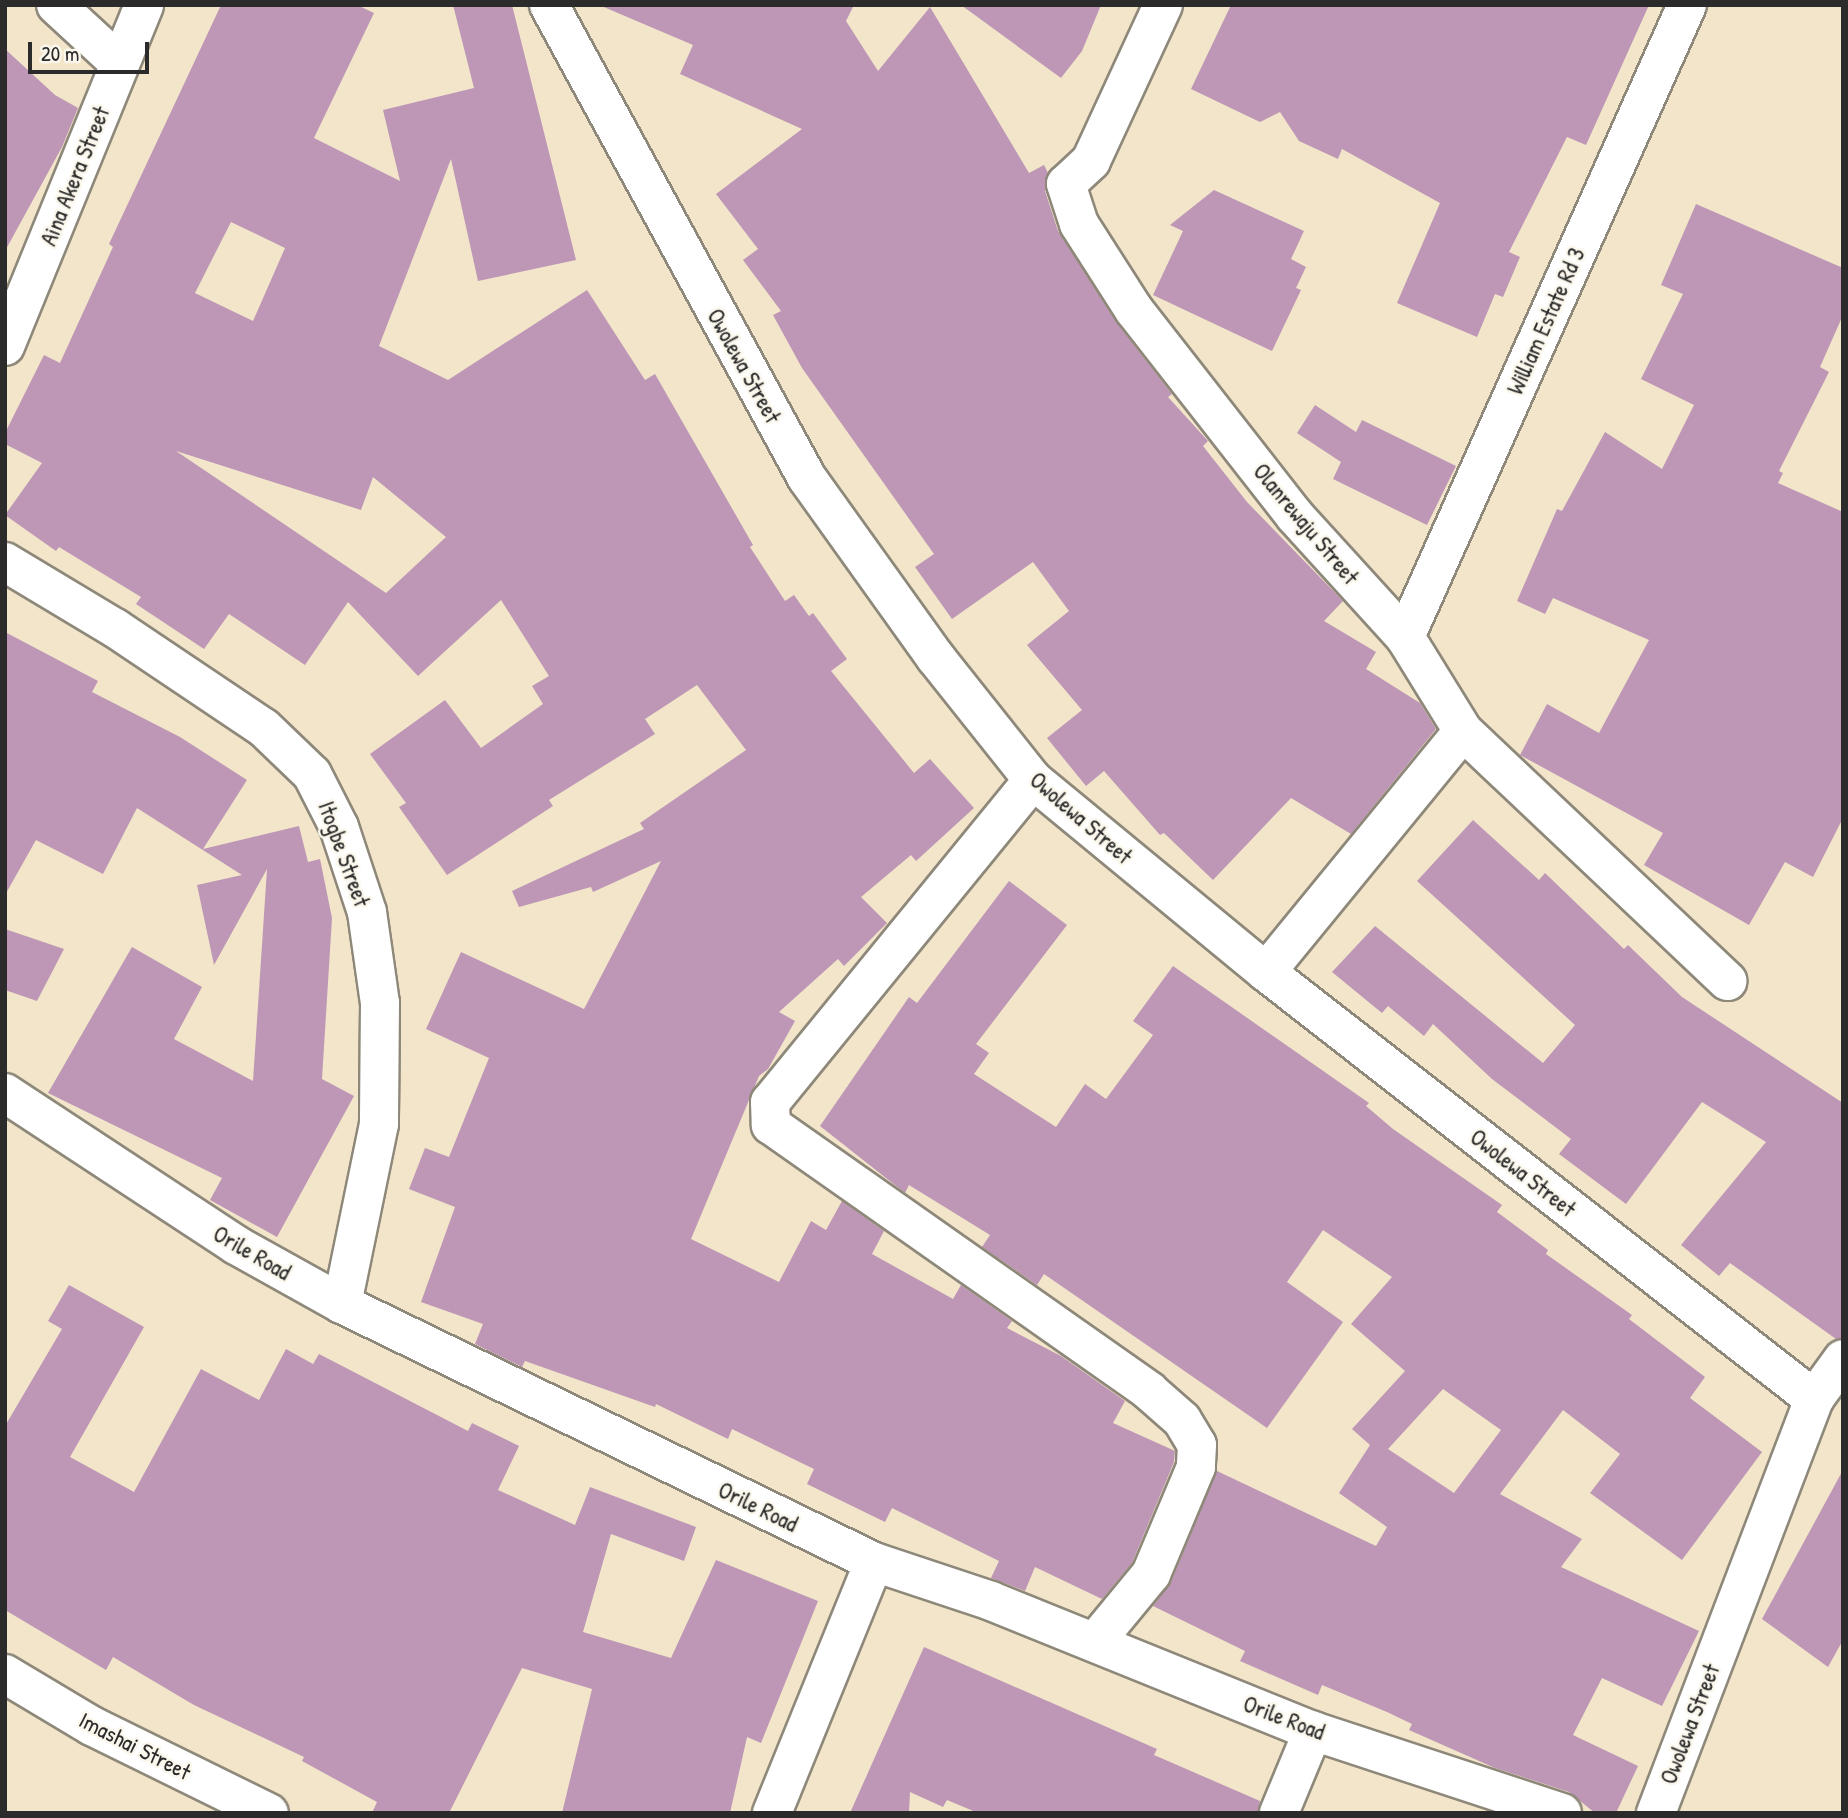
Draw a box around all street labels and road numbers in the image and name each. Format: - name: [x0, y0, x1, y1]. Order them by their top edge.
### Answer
- street label: Aina Akera Street: [35, 102, 115, 250]
- street label: William Estate Rd 3: [1501, 243, 1591, 399]
- street label: Owolewa Street: [701, 304, 787, 428]
- street label: Olanrewaju Street: [1247, 458, 1365, 590]
- street label: Owolewa Street: [1024, 766, 1138, 870]
- street label: Itogbe Street: [312, 797, 376, 911]
- street label: Owolewa Street: [1465, 1123, 1581, 1223]
- street label: Orile Road: [208, 1220, 296, 1286]
- street label: Orile Road: [714, 1476, 802, 1538]
- street label: Owolewa Street: [1654, 1660, 1726, 1788]
- street label: Orile Road: [1239, 1690, 1329, 1746]
- street label: Imashai Street: [75, 1706, 195, 1786]

